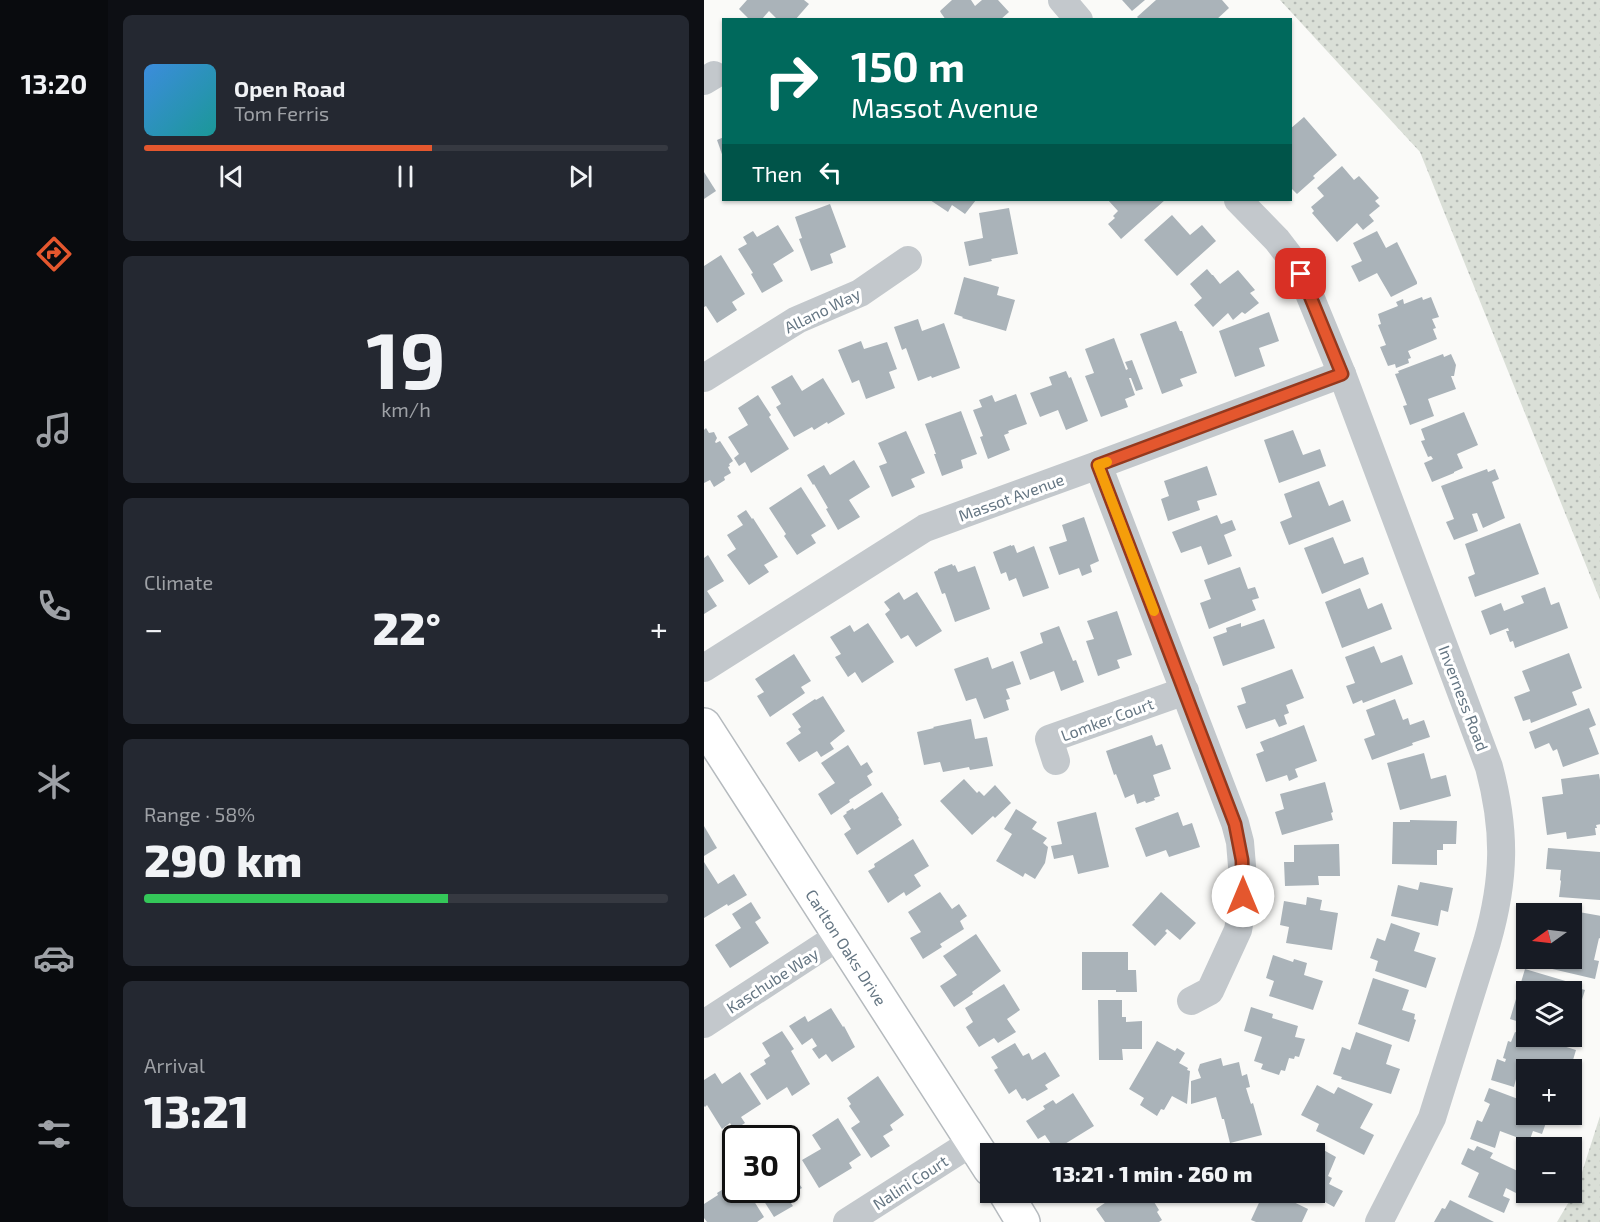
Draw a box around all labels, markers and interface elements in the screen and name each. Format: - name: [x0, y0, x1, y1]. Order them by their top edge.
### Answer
- text: 150 m: [851, 40, 965, 90]
- icon: right: [752, 42, 830, 120]
- text: 13:20: [21, 67, 87, 99]
- text: Open Road: [234, 75, 346, 101]
- text: Massot Avenue: [851, 91, 1038, 123]
- text: Tom Ferris: [234, 101, 329, 125]
- icon: left: [814, 156, 847, 189]
- icon: previous: [215, 160, 248, 193]
- icon: pause: [389, 160, 422, 193]
- icon: next: [564, 160, 597, 193]
- text: Then: [752, 160, 802, 186]
- icon: directions: [33, 233, 75, 275]
- pin: [1275, 248, 1326, 299]
- icon: arrive: [1284, 257, 1317, 290]
- street label: Allano Way: [781, 283, 864, 337]
- text: 19: [366, 311, 446, 405]
- text: km/h: [381, 397, 431, 421]
- icon: music: [33, 409, 75, 451]
- street label: Massot Avenue: [956, 469, 1066, 525]
- text: Climate: [144, 570, 213, 594]
- icon: phone: [33, 585, 75, 627]
- text: 22°: [372, 600, 441, 654]
- text: −: [144, 608, 163, 648]
- text: +: [650, 608, 668, 648]
- street label: Inverness Road: [1435, 643, 1493, 753]
- street label: Lomker Court: [1058, 693, 1156, 745]
- icon: climate: [33, 761, 75, 803]
- text: Range · 58%: [144, 802, 255, 826]
- text: 290 km: [144, 832, 302, 886]
- position arrow: [1211, 864, 1275, 928]
- street label: Carlton Oaks Drive: [803, 885, 891, 1009]
- north arrow: [1516, 903, 1582, 969]
- map controls: [1516, 903, 1582, 1203]
- icon: car: [33, 937, 75, 979]
- street label: Kaschube Way: [722, 943, 822, 1017]
- button: layers: [1516, 981, 1582, 1047]
- text: Arrival: [144, 1053, 205, 1077]
- button: +: [1516, 1059, 1582, 1125]
- text: 13:21: [144, 1083, 249, 1137]
- icon: filters: [33, 1113, 75, 1155]
- speed limit sign: 30: [722, 1125, 800, 1203]
- button: −: [1516, 1137, 1582, 1203]
- street label: Nalini Court: [869, 1151, 951, 1213]
- text: 13:21 · 1 min · 260 m: [1053, 1160, 1252, 1186]

